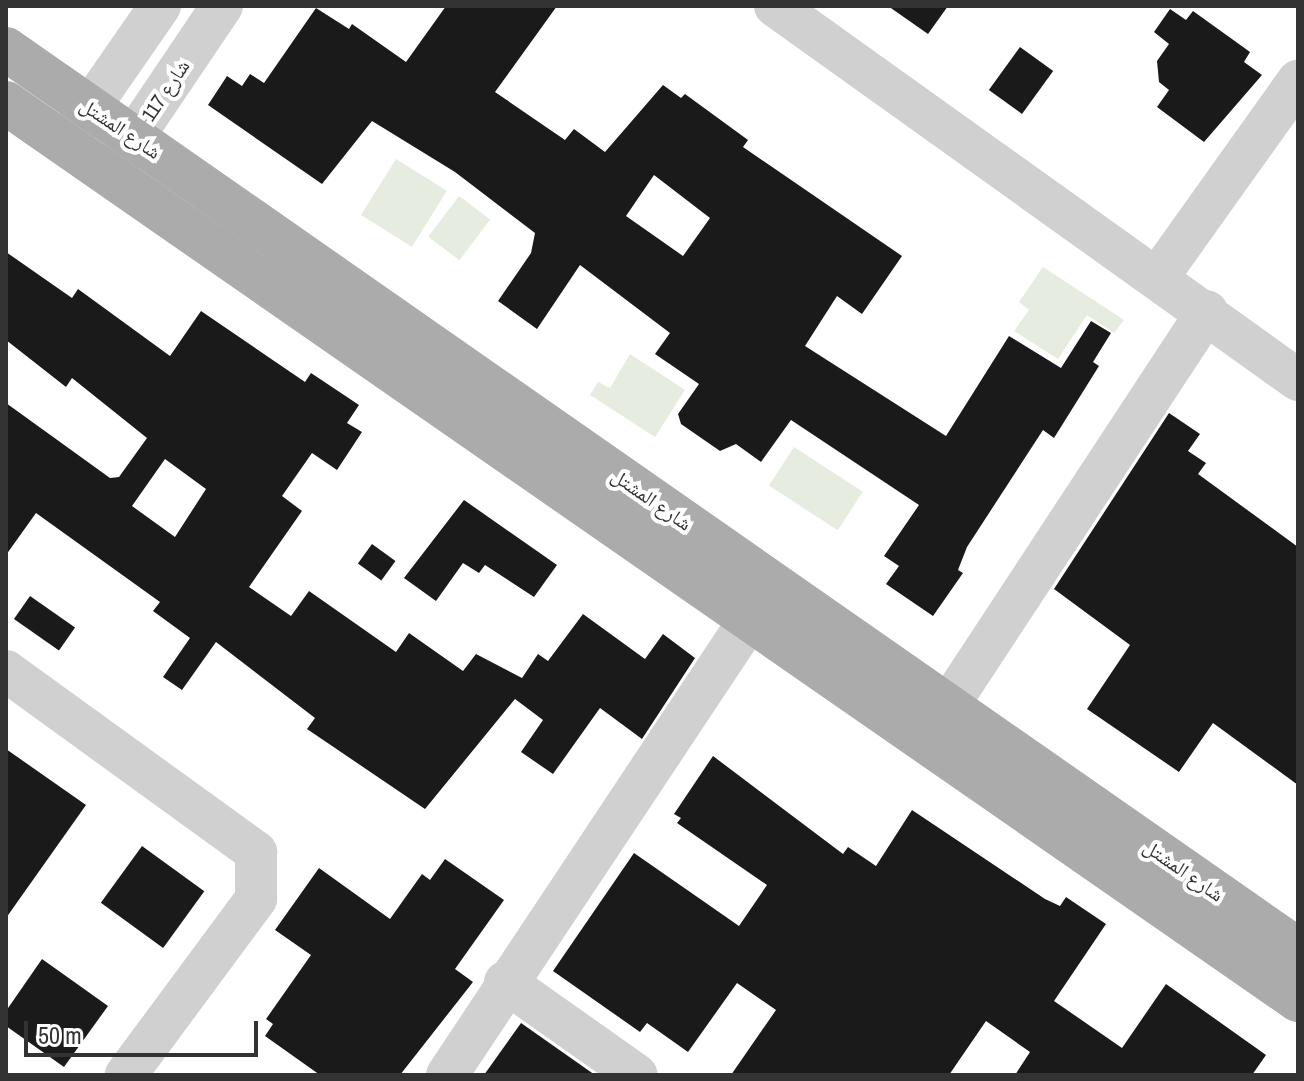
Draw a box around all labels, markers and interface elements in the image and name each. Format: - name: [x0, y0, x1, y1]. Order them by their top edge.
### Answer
- street label: شارع 117: [136, 55, 194, 125]
- street label: شارع المشتل: [76, 92, 166, 164]
- street label: شارع المشتل: [607, 463, 697, 535]
- street label: شارع المشتل: [1139, 834, 1229, 906]
- scale bar: [28, 1005, 262, 1055]
- text: 50 m: [38, 1019, 82, 1051]

